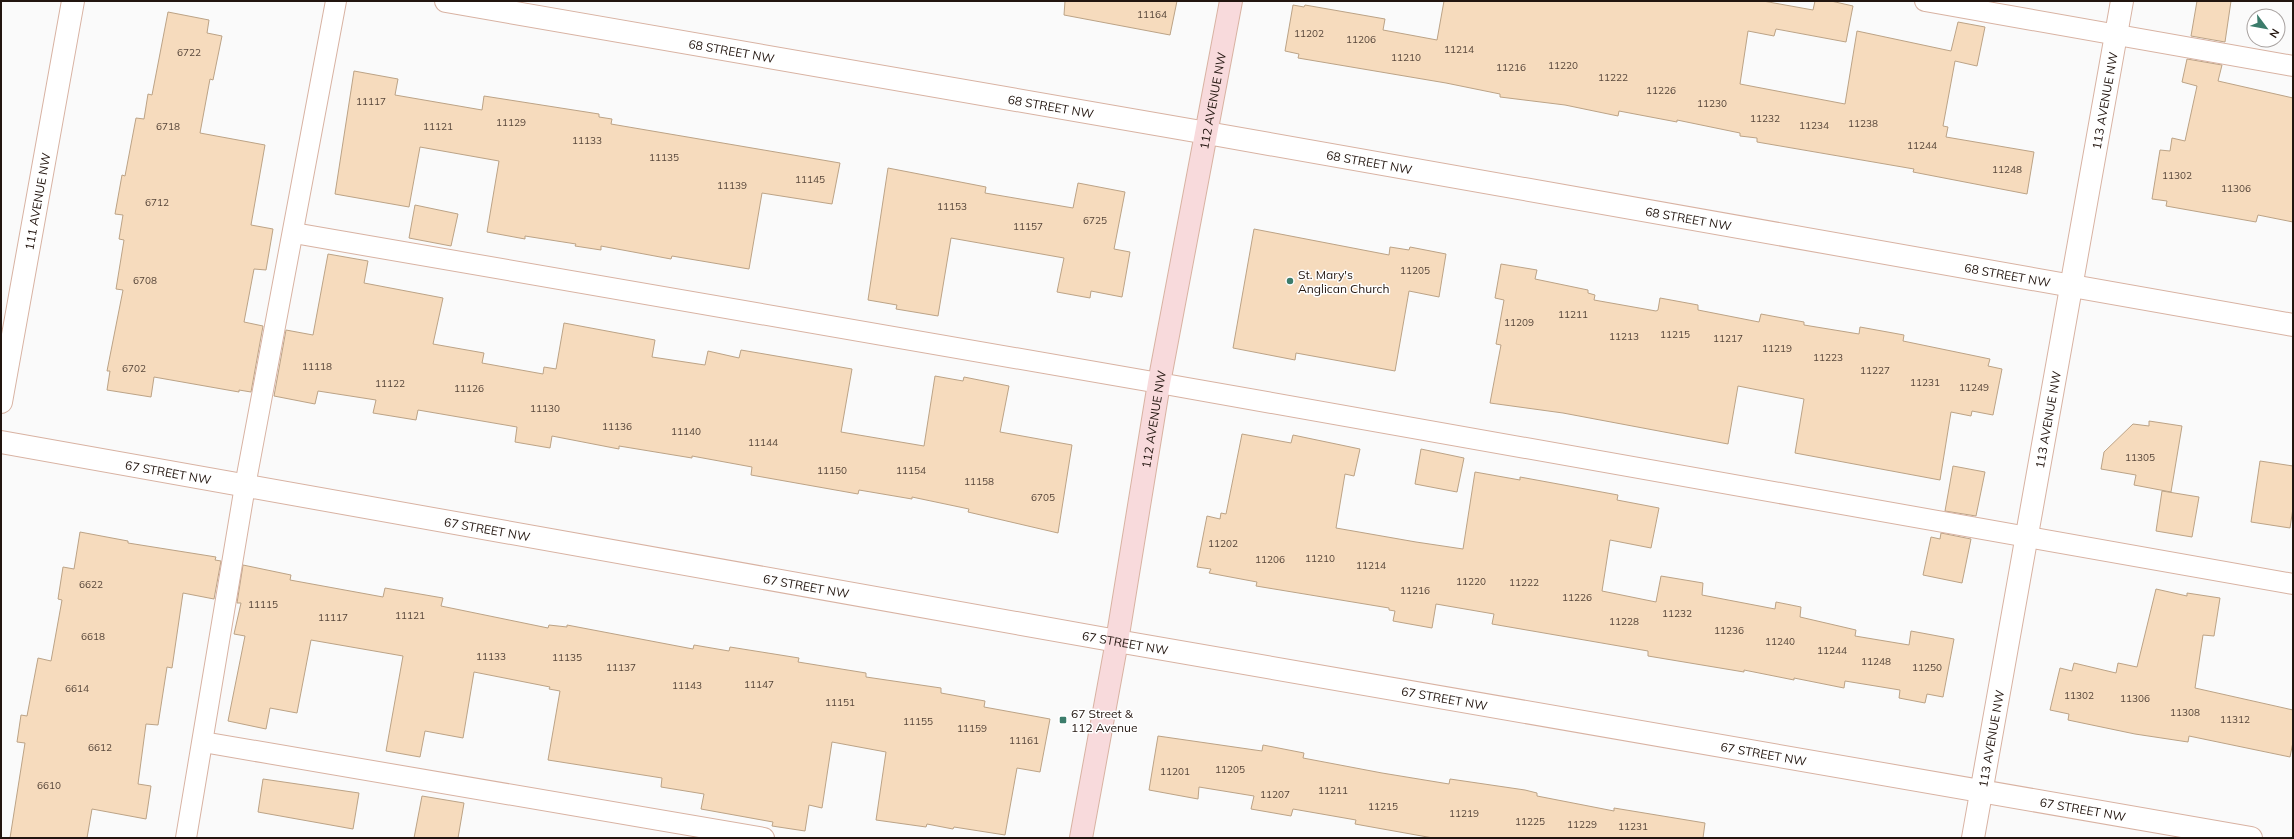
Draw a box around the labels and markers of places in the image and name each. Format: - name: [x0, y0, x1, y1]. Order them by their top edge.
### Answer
- place label: St. Mary's Anglican Church: [1298, 267, 1389, 296]
- marker: St. Mary's Anglican Church: [1285, 276, 1295, 286]
- place label: 67 Street & 112 Avenue: [1071, 706, 1138, 735]
- marker: 67 Street & 112 Avenue: [1058, 715, 1068, 725]

